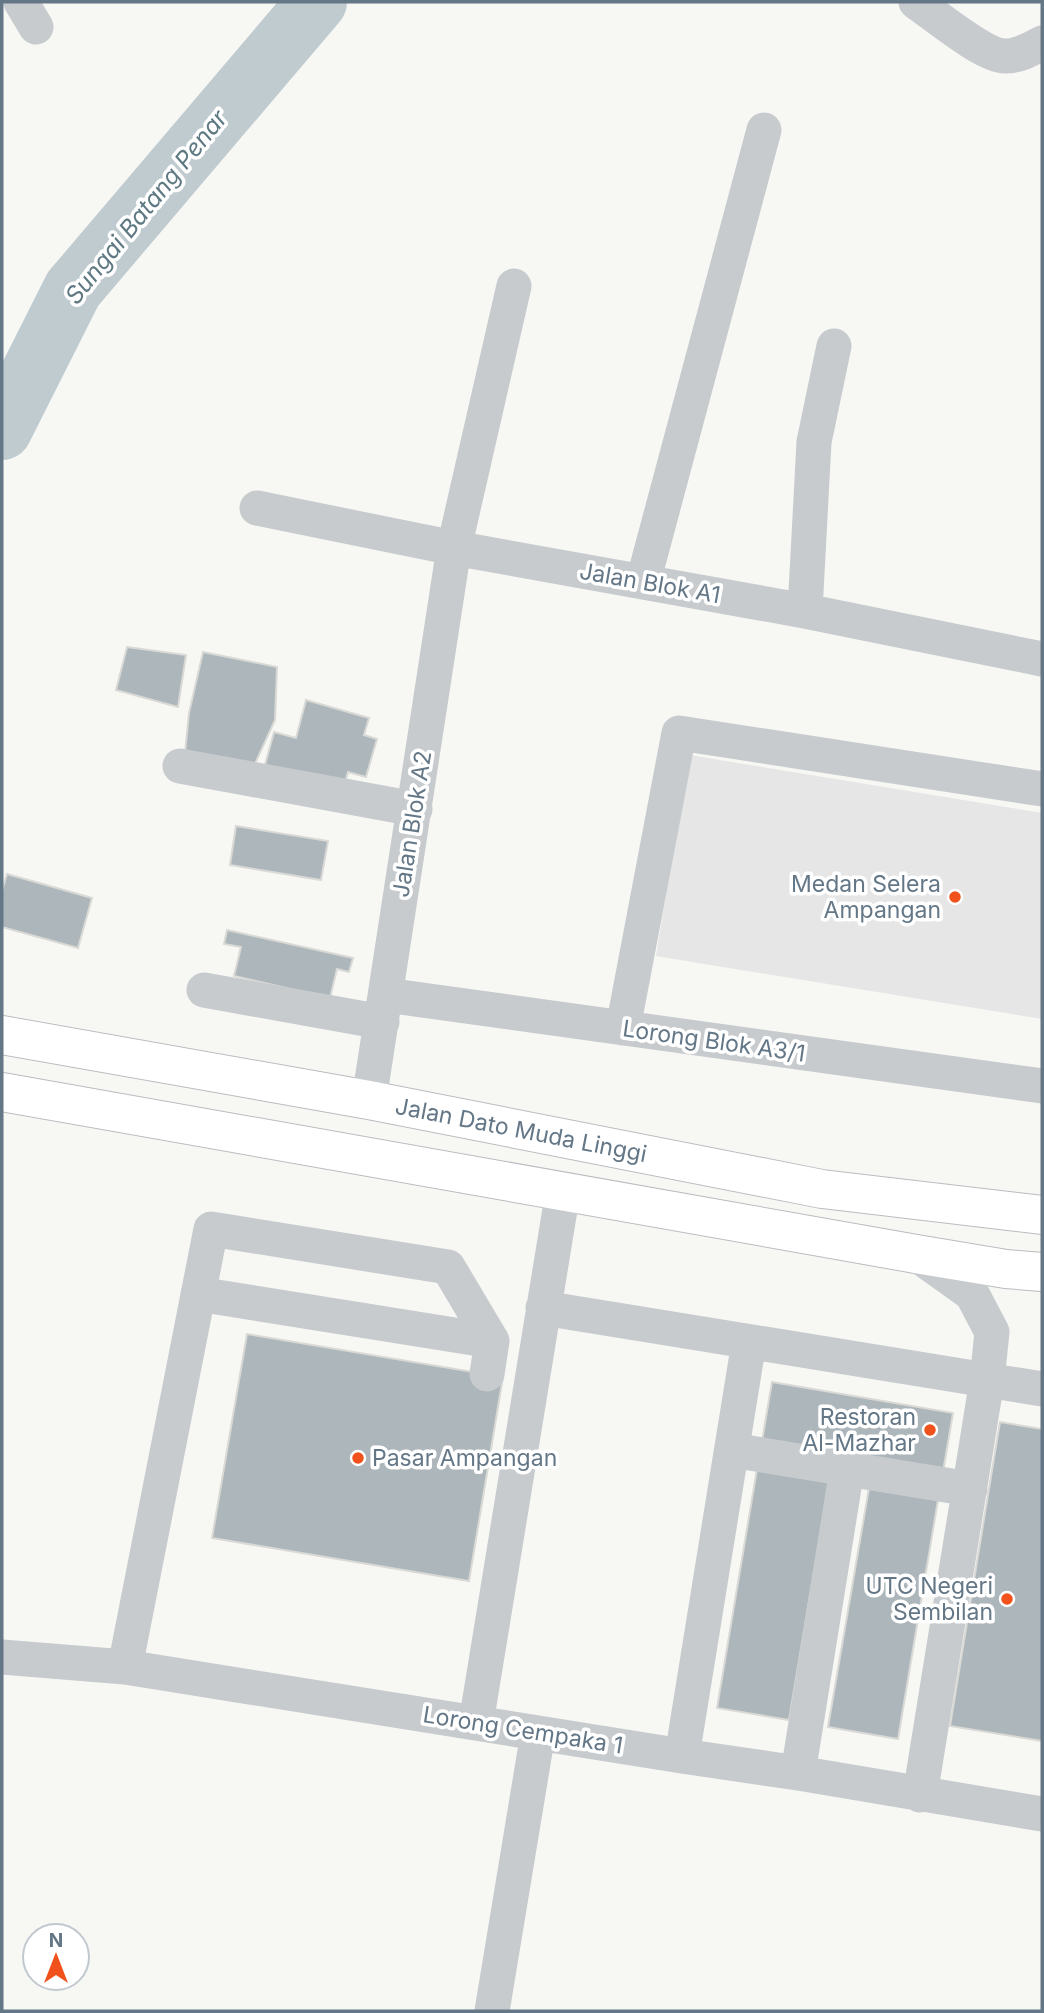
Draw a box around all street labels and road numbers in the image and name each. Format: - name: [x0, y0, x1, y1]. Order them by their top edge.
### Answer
- street label: Jalan Blok A1: [577, 557, 723, 609]
- street label: Jalan Blok A2: [387, 749, 437, 899]
- street label: Lorong Blok A3/1: [621, 1014, 807, 1068]
- street label: Jalan Dato Muda Linggi: [393, 1092, 649, 1168]
- street label: Lorong Cempaka 1: [421, 1700, 625, 1760]

